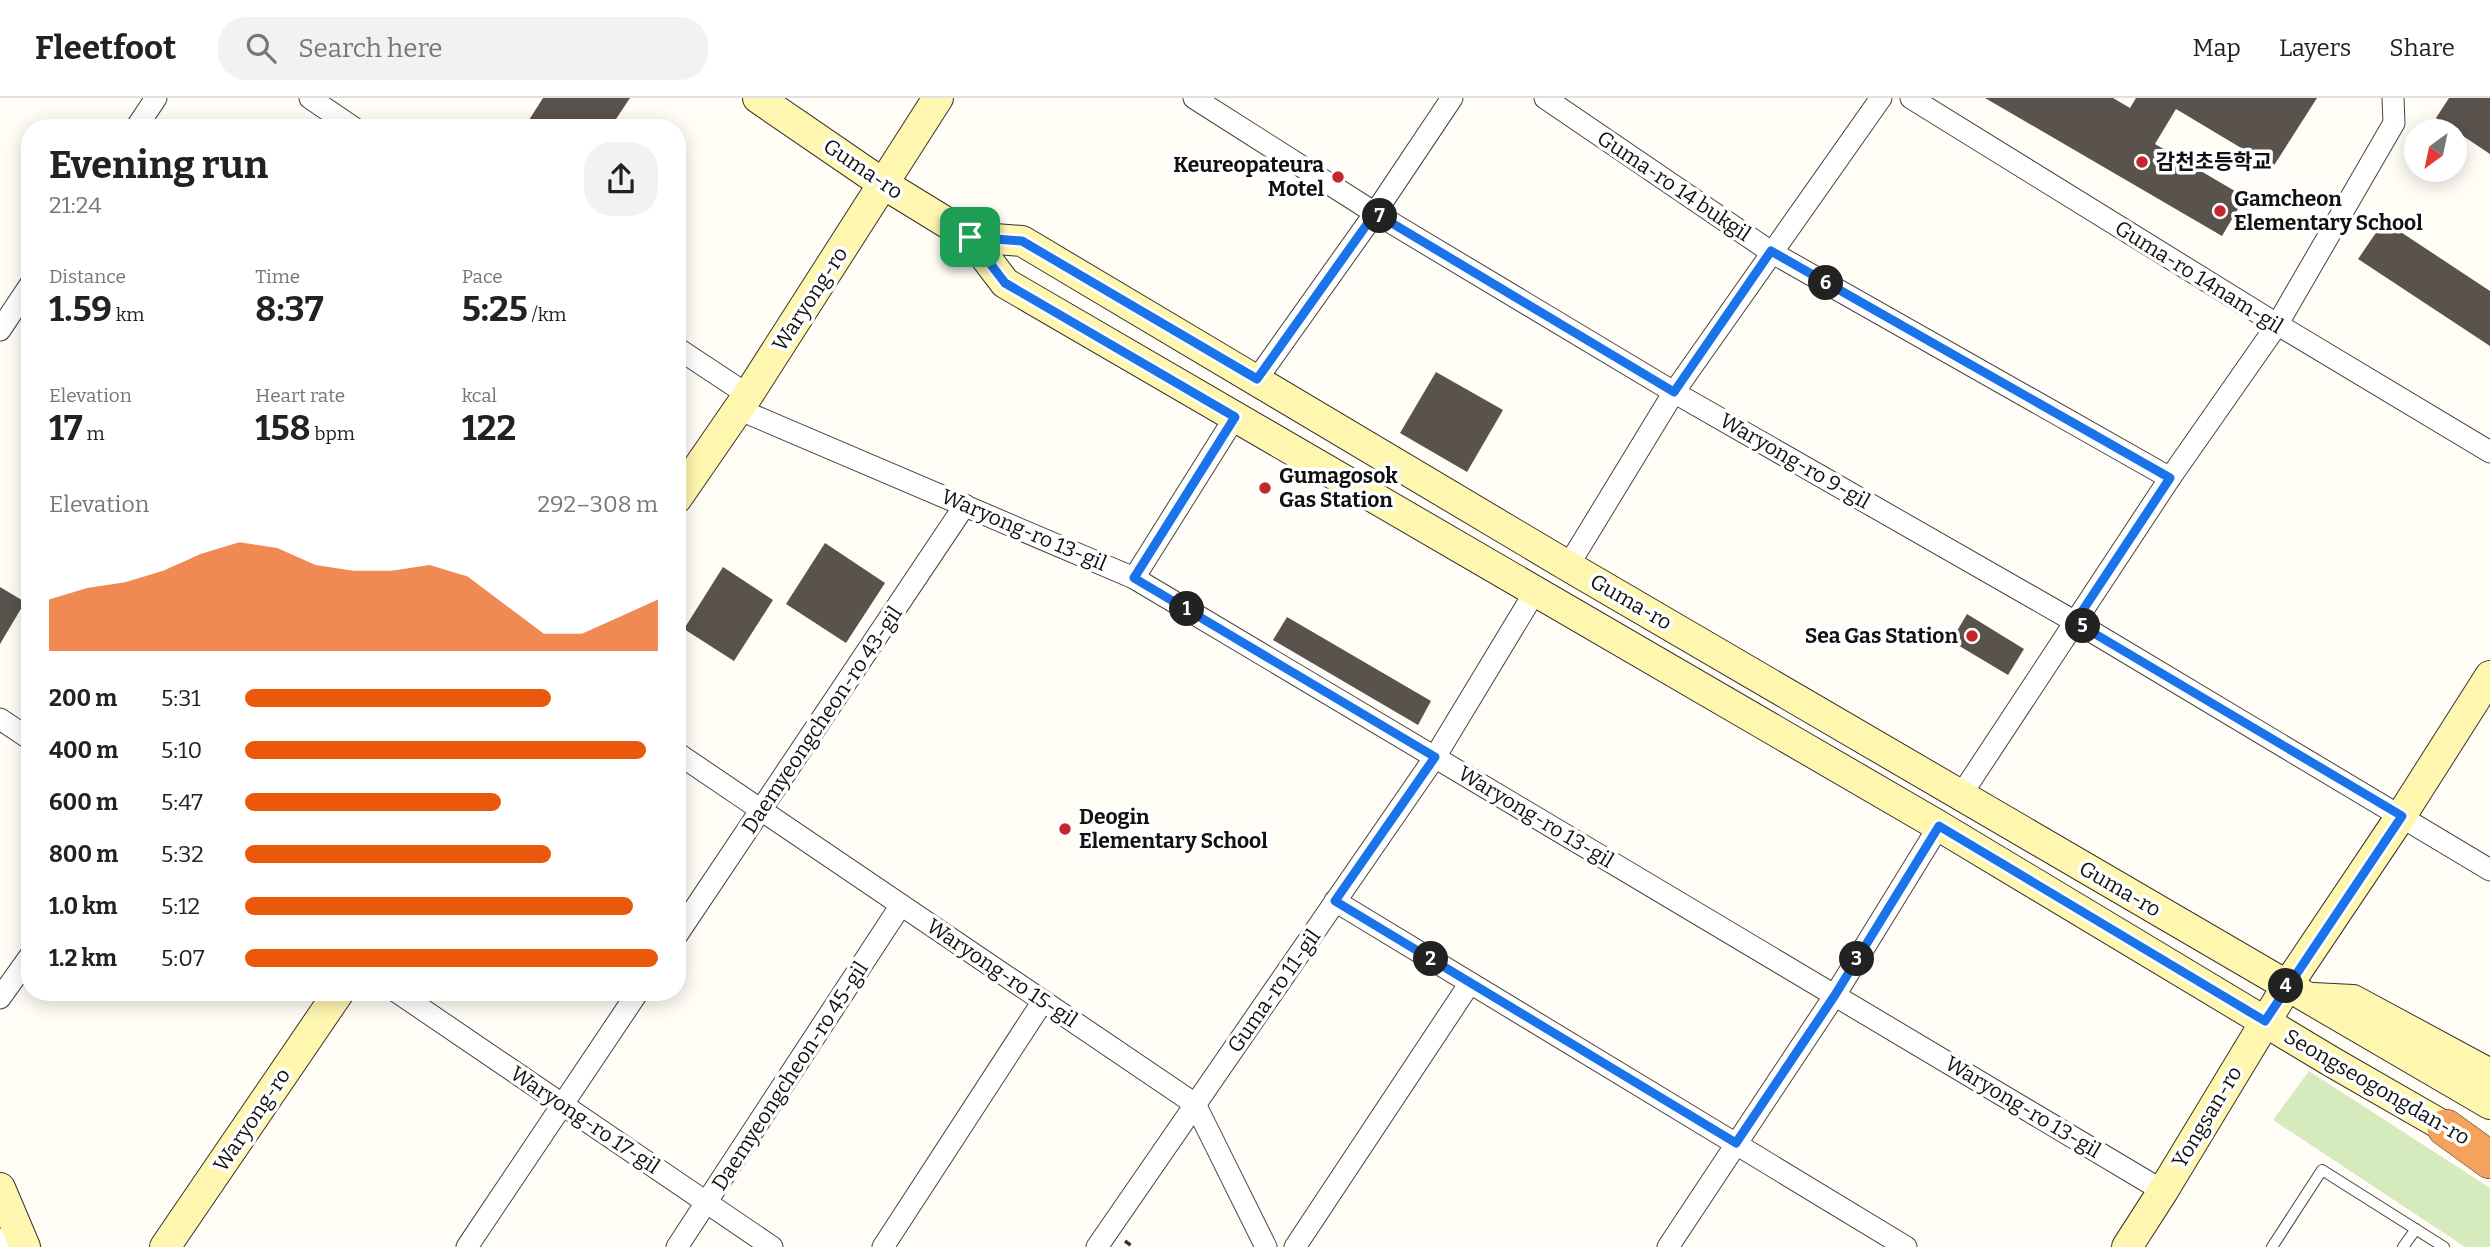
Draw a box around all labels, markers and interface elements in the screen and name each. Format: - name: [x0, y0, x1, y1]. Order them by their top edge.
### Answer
- search box: [218, 17, 708, 80]
- text: Fleetfoot: [35, 28, 176, 68]
- icon: search: [242, 29, 280, 67]
- text: Search here: [298, 33, 443, 64]
- text: Map: [2193, 34, 2241, 62]
- text: Layers: [2279, 34, 2351, 62]
- text: Share: [2389, 34, 2455, 62]
- north arrow: [2404, 119, 2468, 182]
- map controls: [2404, 119, 2467, 182]
- street label: Guma-ro 14 bukgil: [1592, 125, 1756, 247]
- street label: Guma-ro: [818, 133, 908, 205]
- text: Evening run: [49, 142, 268, 188]
- button: share: [584, 142, 658, 216]
- place label: 감천초등학교: [2156, 149, 2272, 175]
- place label: Keureopateura Motel: [1173, 152, 1324, 202]
- marker: 감천초등학교: [2134, 154, 2150, 170]
- marker: Keureopateura Motel: [1330, 169, 1346, 185]
- place label: Gamcheon Elementary School: [2234, 186, 2423, 236]
- text: 21:24: [49, 191, 102, 219]
- pin: 7: [1362, 198, 1398, 234]
- marker: Gamcheon Elementary School: [2212, 203, 2228, 219]
- text: 7: [1374, 204, 1385, 227]
- pin: [940, 207, 1000, 267]
- street label: Guma-ro 14nam-gil: [2110, 215, 2288, 339]
- icon: arrive: [951, 218, 989, 256]
- street label: Waryong-ro: [767, 242, 853, 356]
- text: Distance: [49, 265, 126, 288]
- text: Time: [255, 265, 300, 288]
- text: Pace: [462, 265, 503, 288]
- pin: 6: [1808, 266, 1843, 300]
- text: 6: [1820, 271, 1831, 294]
- text: 1.59: [49, 288, 112, 330]
- text: 8:37: [255, 288, 324, 330]
- text: 5:25: [462, 288, 528, 330]
- text: km: [112, 303, 144, 326]
- text: /km: [528, 303, 566, 326]
- text: Elevation: [49, 384, 132, 407]
- text: Heart rate: [255, 384, 345, 407]
- text: kcal: [462, 384, 497, 407]
- text: 17: [49, 407, 83, 449]
- text: 158: [255, 407, 311, 449]
- text: 122: [462, 407, 516, 449]
- street label: Waryong-ro 9-gil: [1715, 408, 1875, 514]
- text: m: [83, 422, 105, 445]
- text: bpm: [311, 422, 355, 445]
- place label: Gumagosok Gas Station: [1279, 463, 1398, 513]
- marker: Gumagosok Gas Station: [1257, 480, 1273, 496]
- street label: Waryong-ro 13-gil: [937, 483, 1111, 577]
- text: Elevation: [49, 490, 149, 518]
- text: 292–308 m: [538, 490, 658, 518]
- street label: Guma-ro: [1585, 568, 1677, 636]
- pin: 1: [1170, 592, 1204, 626]
- text: 1: [1182, 597, 1191, 620]
- street label: Daemyeongcheon-ro 43-gil: [736, 601, 908, 839]
- pin: 5: [2066, 608, 2100, 644]
- text: 5: [2077, 614, 2088, 637]
- place label: Sea Gas Station: [1805, 623, 1958, 649]
- marker: Sea Gas Station: [1964, 628, 1980, 644]
- text: 200 m: [49, 684, 117, 712]
- text: 5:31: [161, 684, 201, 712]
- text: 400 m: [49, 736, 118, 764]
- text: 5:10: [161, 736, 202, 764]
- street label: Waryong-ro 13-gil: [1453, 760, 1619, 874]
- text: 600 m: [49, 788, 118, 816]
- text: 5:47: [161, 788, 203, 816]
- place label: Deogin Elementary School: [1079, 804, 1268, 854]
- marker: Deogin Elementary School: [1057, 821, 1073, 837]
- text: 800 m: [49, 840, 118, 868]
- text: 5:32: [161, 840, 204, 868]
- street label: Guma-ro: [2074, 855, 2166, 923]
- text: 1.0 km: [49, 892, 118, 920]
- text: 5:12: [161, 892, 200, 920]
- street label: Waryong-ro 15-gil: [922, 913, 1082, 1033]
- street label: Guma-ro 11-gil: [1222, 924, 1326, 1058]
- pin: 2: [1414, 942, 1448, 976]
- pin: 3: [1840, 942, 1874, 976]
- text: 1.2 km: [49, 944, 117, 972]
- text: 5:07: [161, 944, 204, 972]
- text: 2: [1425, 947, 1436, 970]
- text: 3: [1851, 947, 1862, 970]
- street label: Daemyeongcheon-ro 45-gil: [706, 957, 874, 1195]
- pin: 4: [2268, 968, 2304, 1004]
- text: 4: [2280, 974, 2291, 997]
- street label: Seongseogongdan-ro: [2280, 1023, 2474, 1151]
- street label: Waryong-ro 13-gil: [1940, 1050, 2106, 1164]
- street label: Waryong-ro 17-gil: [505, 1060, 665, 1180]
- street label: Yongsan-ro: [2166, 1061, 2248, 1173]
- street label: Waryong-ro: [208, 1063, 296, 1177]

